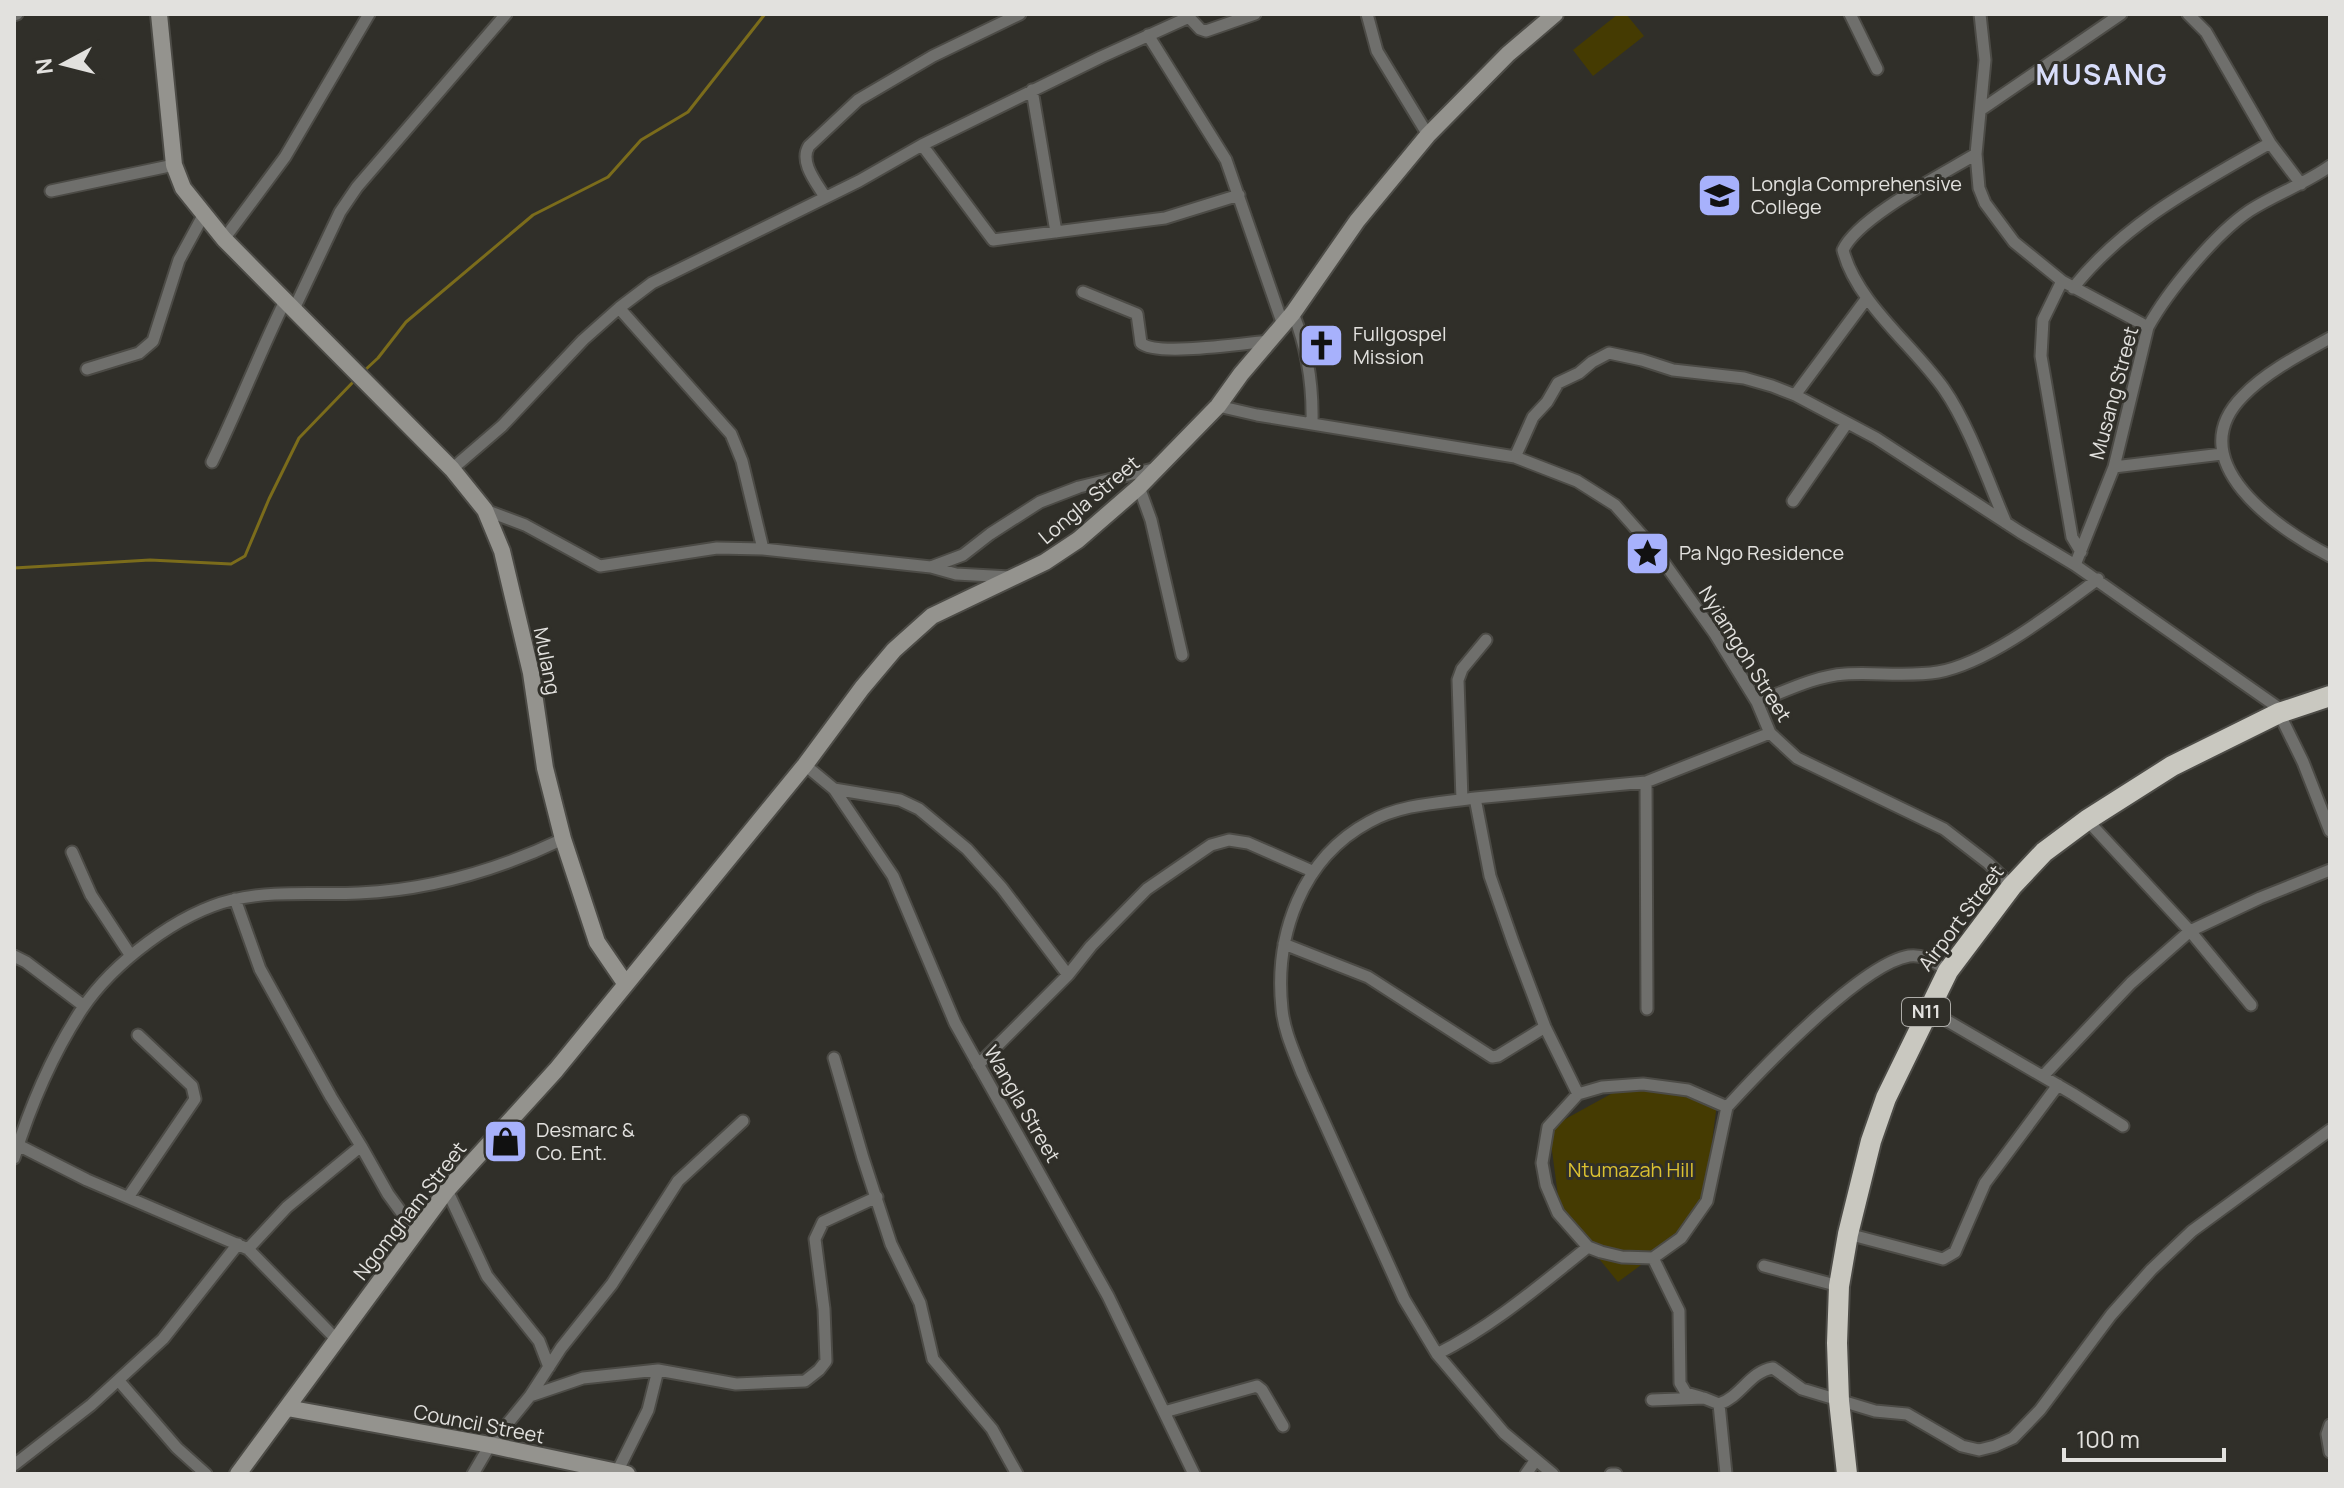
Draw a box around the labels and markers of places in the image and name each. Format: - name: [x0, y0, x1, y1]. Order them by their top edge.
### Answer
- place label: Longla Comprehensive College: [1751, 170, 1962, 220]
- school or university icon: Longla Comprehensive College: [1696, 171, 1744, 219]
- place label: Fullgospel Mission: [1353, 320, 1447, 370]
- church icon: Fullgospel Mission: [1298, 321, 1346, 369]
- place icon: Pa Ngo Residence: [1624, 529, 1672, 577]
- place label: Pa Ngo Residence: [1679, 539, 1844, 566]
- place label: Desmarc & Co. Ent.: [536, 1116, 635, 1166]
- shop icon: Desmarc & Co. Ent.: [481, 1117, 529, 1165]

